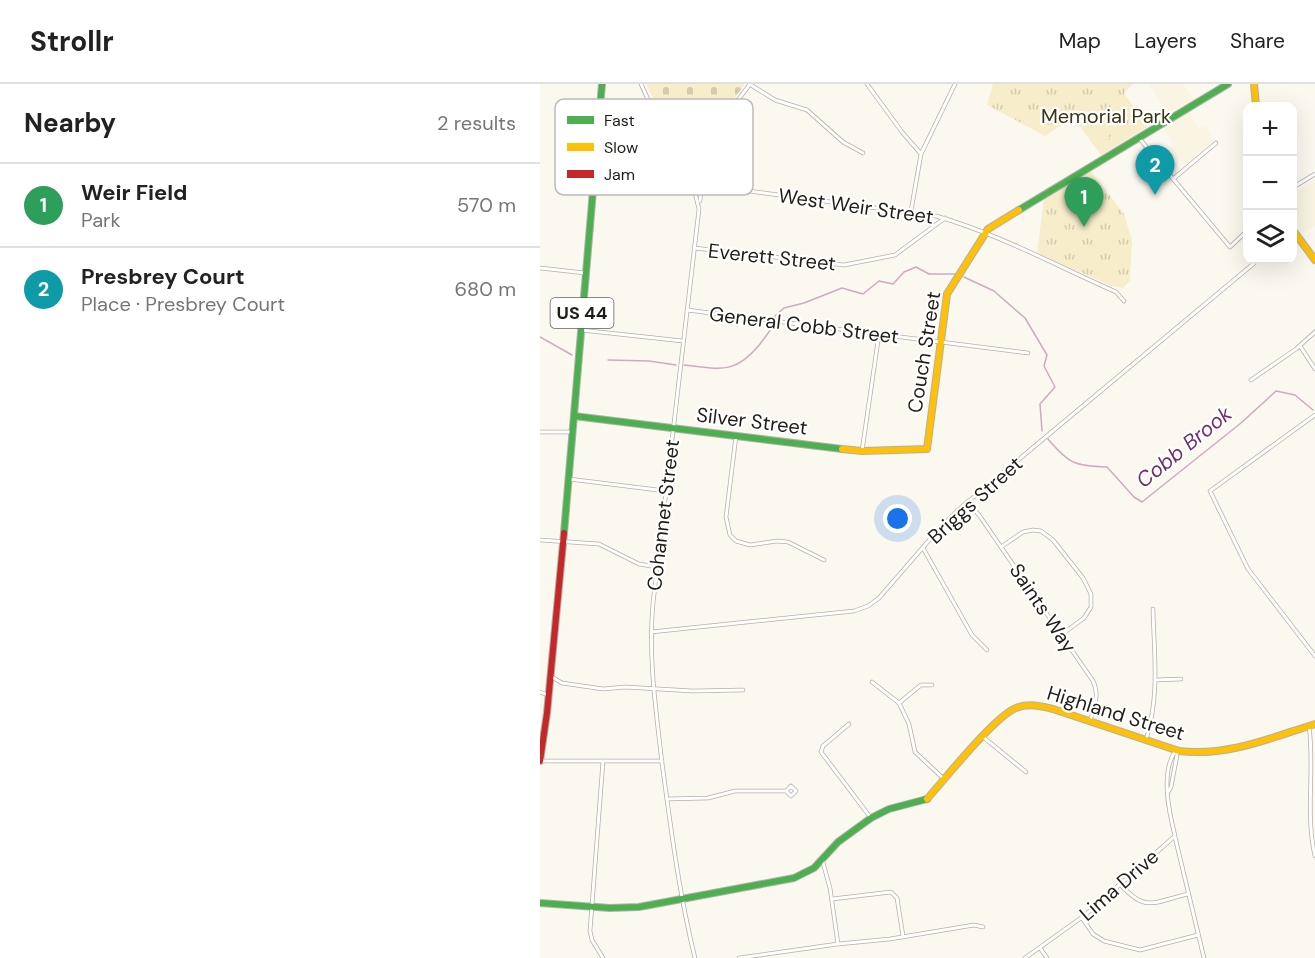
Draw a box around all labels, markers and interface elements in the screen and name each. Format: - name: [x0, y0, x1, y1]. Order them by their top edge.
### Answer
- text: Strollr: [30, 23, 114, 60]
- text: Map: [1059, 27, 1101, 55]
- text: Layers: [1134, 27, 1197, 55]
- text: Share: [1230, 27, 1285, 55]
- legend: [555, 99, 753, 195]
- map controls: [1243, 102, 1297, 264]
- button: +: [1243, 102, 1297, 156]
- park label: Memorial Park: [1041, 103, 1171, 129]
- text: Nearby: [24, 106, 116, 140]
- text: 2 results: [437, 110, 516, 136]
- text: Fast: [604, 110, 635, 131]
- text: Slow: [604, 137, 638, 158]
- pin: 2: [1136, 146, 1174, 195]
- button: −: [1243, 156, 1297, 210]
- text: Jam: [604, 164, 635, 185]
- text: Weir Field: [81, 178, 187, 207]
- pin: 1: [1064, 178, 1104, 227]
- street label: West Weir Street: [777, 182, 935, 230]
- text: 1: [40, 192, 47, 218]
- text: 570 m: [457, 192, 516, 218]
- text: Park: [81, 207, 121, 233]
- button: layers: [1243, 210, 1297, 264]
- street label: Everett Street: [707, 237, 837, 277]
- text: Presbrey Court: [81, 262, 244, 291]
- text: 2: [38, 276, 49, 302]
- text: 680 m: [454, 276, 516, 302]
- street label: Couch Street: [902, 289, 946, 415]
- text: Place · Presbrey Court: [81, 291, 285, 317]
- road number: US 44: [550, 298, 614, 328]
- street label: General Cobb Street: [708, 300, 900, 350]
- water label: Cobb Brook: [1130, 400, 1238, 494]
- street label: Silver Street: [695, 401, 809, 441]
- street label: Cohannet Street: [641, 438, 685, 592]
- street label: Briggs Street: [922, 451, 1028, 549]
- your location: [883, 504, 912, 533]
- street label: Saints Way: [1004, 558, 1082, 658]
- street label: Highland Street: [1044, 680, 1188, 746]
- street label: Lima Drive: [1074, 843, 1164, 927]

